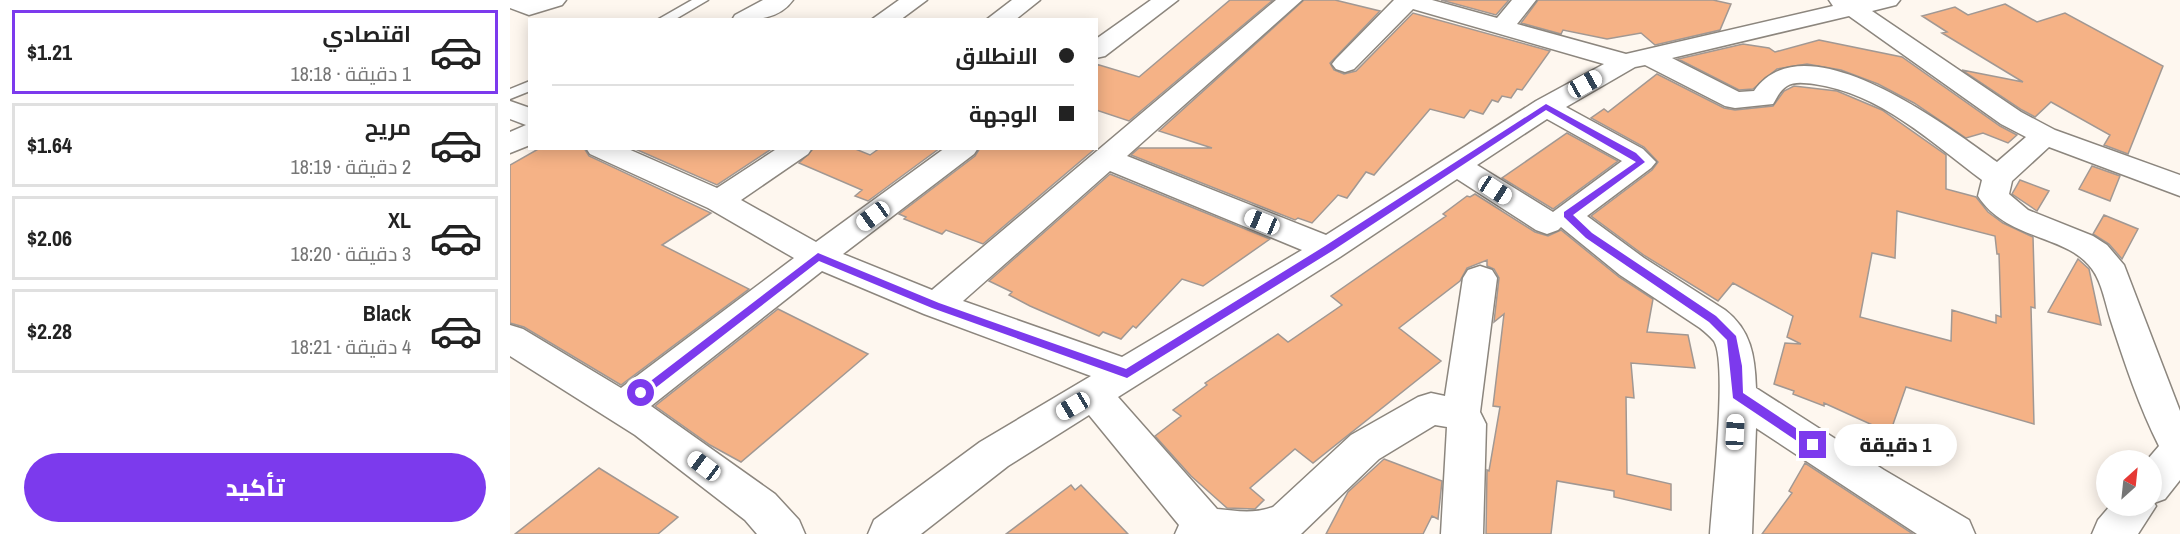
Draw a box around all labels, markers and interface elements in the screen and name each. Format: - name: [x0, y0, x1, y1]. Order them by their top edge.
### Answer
- text: اقتصادي: [322, 19, 411, 49]
- icon: car: [429, 25, 483, 79]
- text: $1.21: [27, 37, 72, 67]
- text: الانطلاق: [955, 41, 1038, 71]
- text: 1 دقيقة · 18:18: [291, 60, 411, 87]
- car: [1565, 67, 1605, 101]
- text: الوجهة: [969, 99, 1038, 129]
- text: مريح: [365, 112, 411, 142]
- icon: car: [429, 118, 483, 172]
- text: $1.64: [27, 130, 72, 160]
- text: 2 دقيقة · 18:19: [291, 153, 411, 180]
- car: [1475, 173, 1515, 207]
- car: [853, 198, 893, 234]
- text: XL: [388, 205, 411, 235]
- car: [1242, 207, 1282, 237]
- icon: car: [429, 211, 483, 265]
- text: $2.06: [27, 223, 72, 253]
- text: 3 دقيقة · 18:20: [291, 240, 411, 267]
- text: Black: [363, 298, 411, 328]
- icon: car: [429, 304, 483, 358]
- text: $2.28: [27, 316, 72, 346]
- text: 4 دقيقة · 18:21: [291, 333, 411, 360]
- route start: [627, 379, 654, 406]
- car: [1053, 389, 1093, 423]
- car: [1725, 414, 1745, 450]
- callout: 1 دقيقة: [1834, 424, 1957, 466]
- route end: [1799, 431, 1826, 458]
- text: 1 دقيقة: [1860, 431, 1931, 458]
- car: [684, 448, 724, 484]
- north arrow: [2096, 450, 2162, 516]
- map controls: [2096, 450, 2162, 516]
- button: تأكيد: [24, 453, 486, 522]

